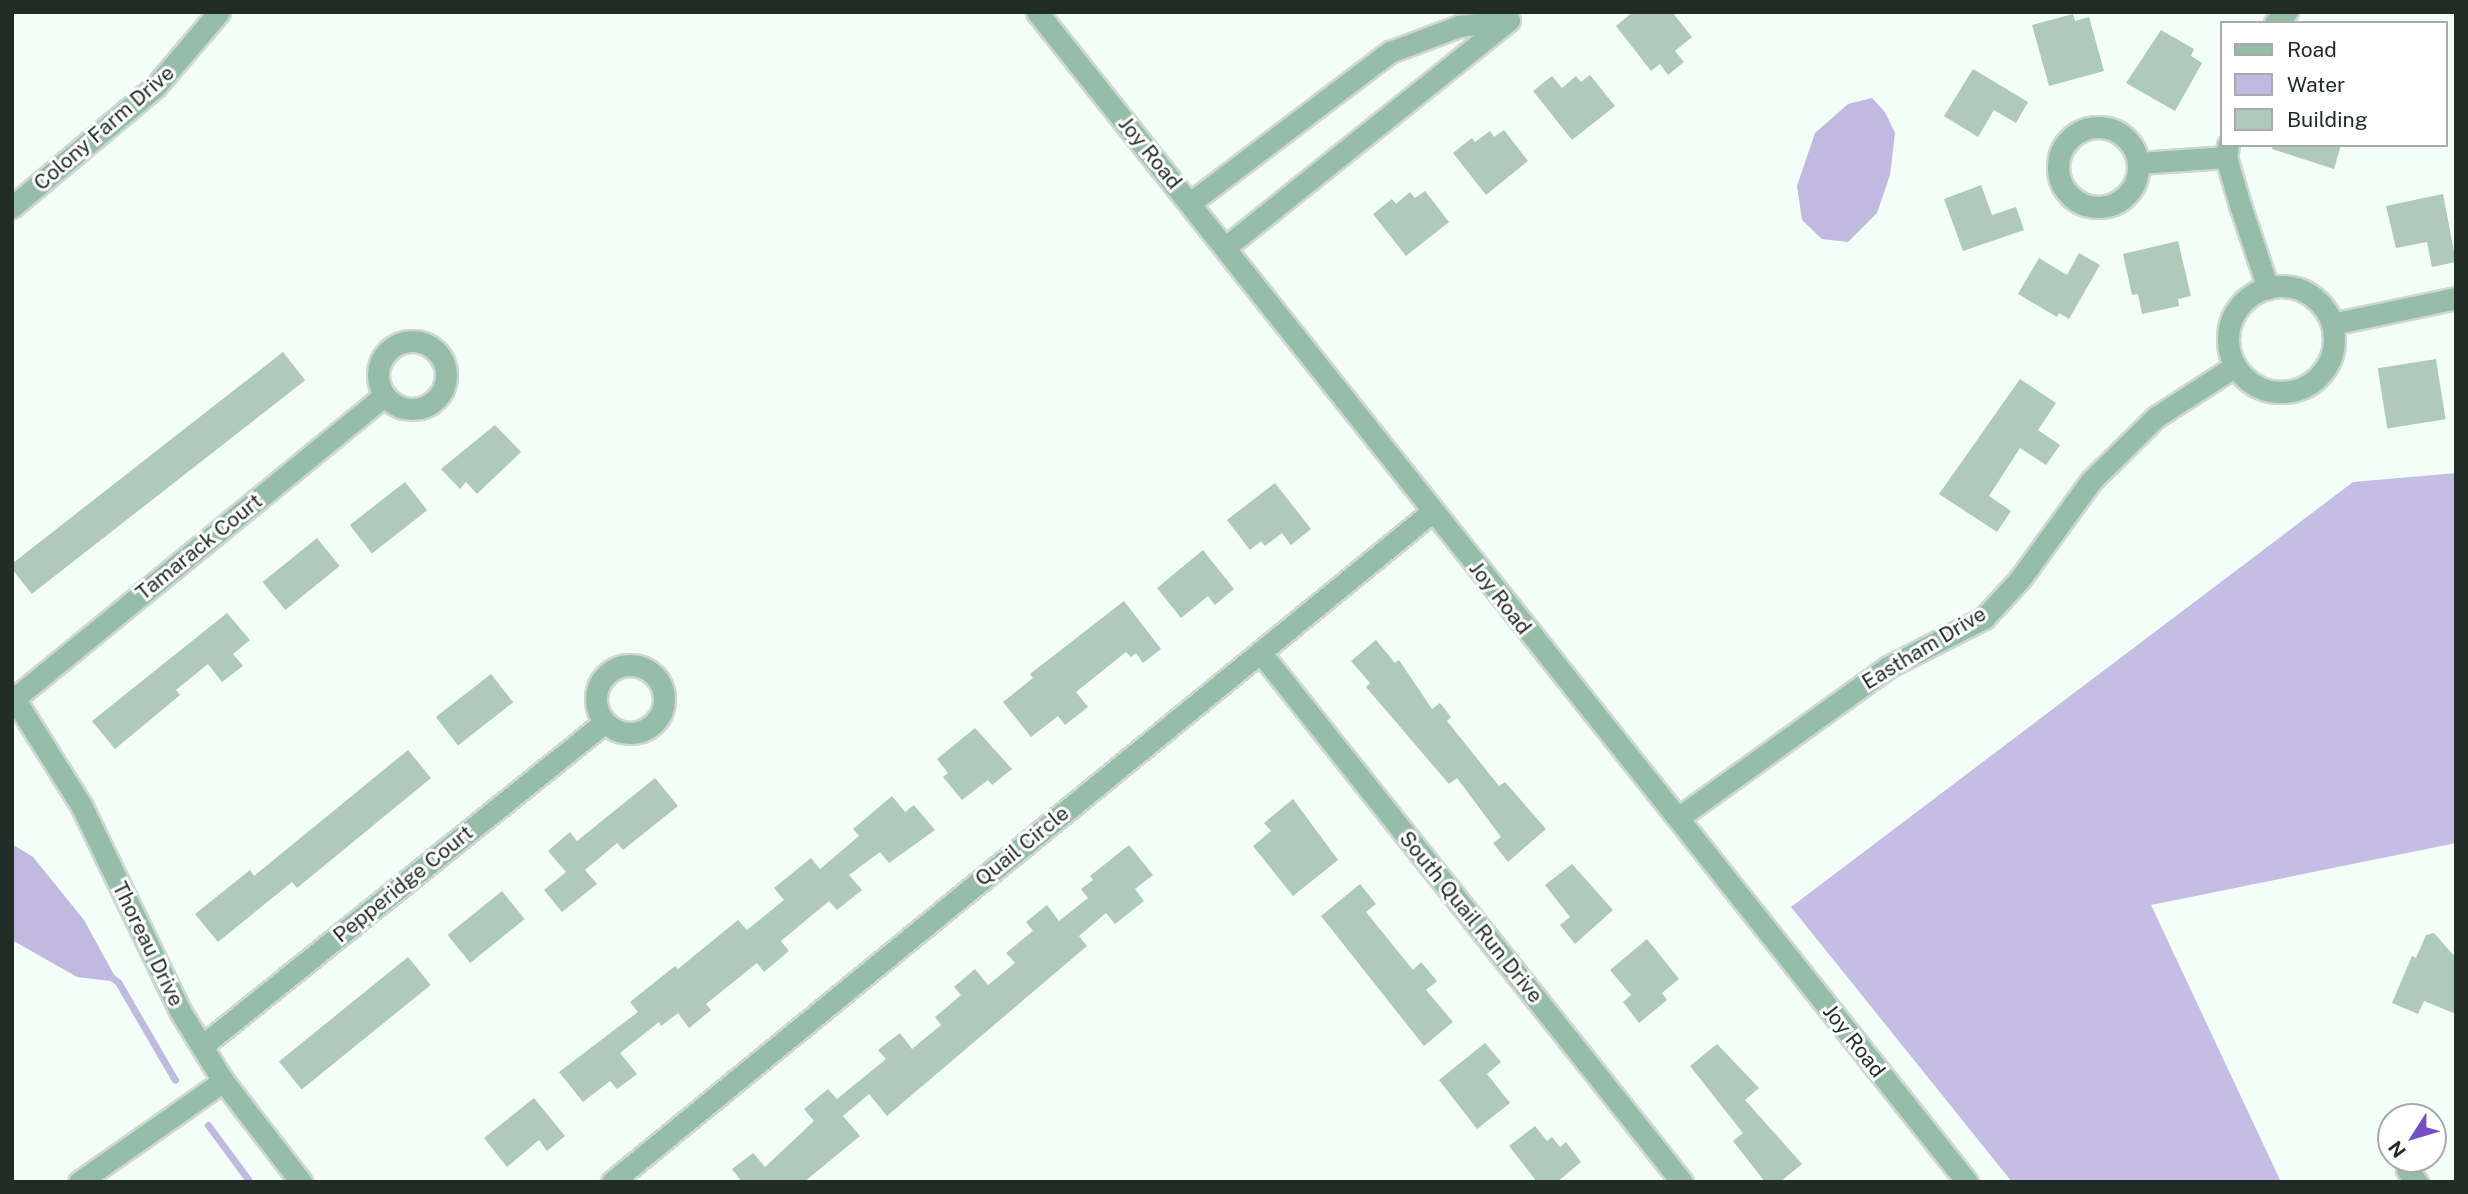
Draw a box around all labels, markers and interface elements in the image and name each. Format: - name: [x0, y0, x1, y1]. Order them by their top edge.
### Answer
- legend: [2220, 21, 2447, 147]
- text: Road: [2287, 37, 2337, 62]
- street label: Colony Farm Drive: [29, 60, 179, 196]
- text: Water: [2287, 72, 2345, 97]
- text: Building: [2287, 107, 2368, 132]
- street label: Joy Road: [1113, 112, 1187, 194]
- street label: Tamarack Court: [131, 488, 267, 606]
- street label: Joy Road: [1464, 556, 1536, 640]
- street label: Eastham Drive: [1857, 601, 1991, 695]
- street label: Quail Circle: [970, 801, 1074, 891]
- street label: Pepperidge Court: [328, 820, 478, 948]
- street label: South Quail Run Drive: [1394, 826, 1548, 1008]
- street label: Thoreau Drive: [107, 878, 189, 1010]
- street label: Joy Road: [1818, 999, 1890, 1083]
- north arrow: [2377, 1103, 2447, 1173]
- text: N: [2384, 1137, 2410, 1162]

